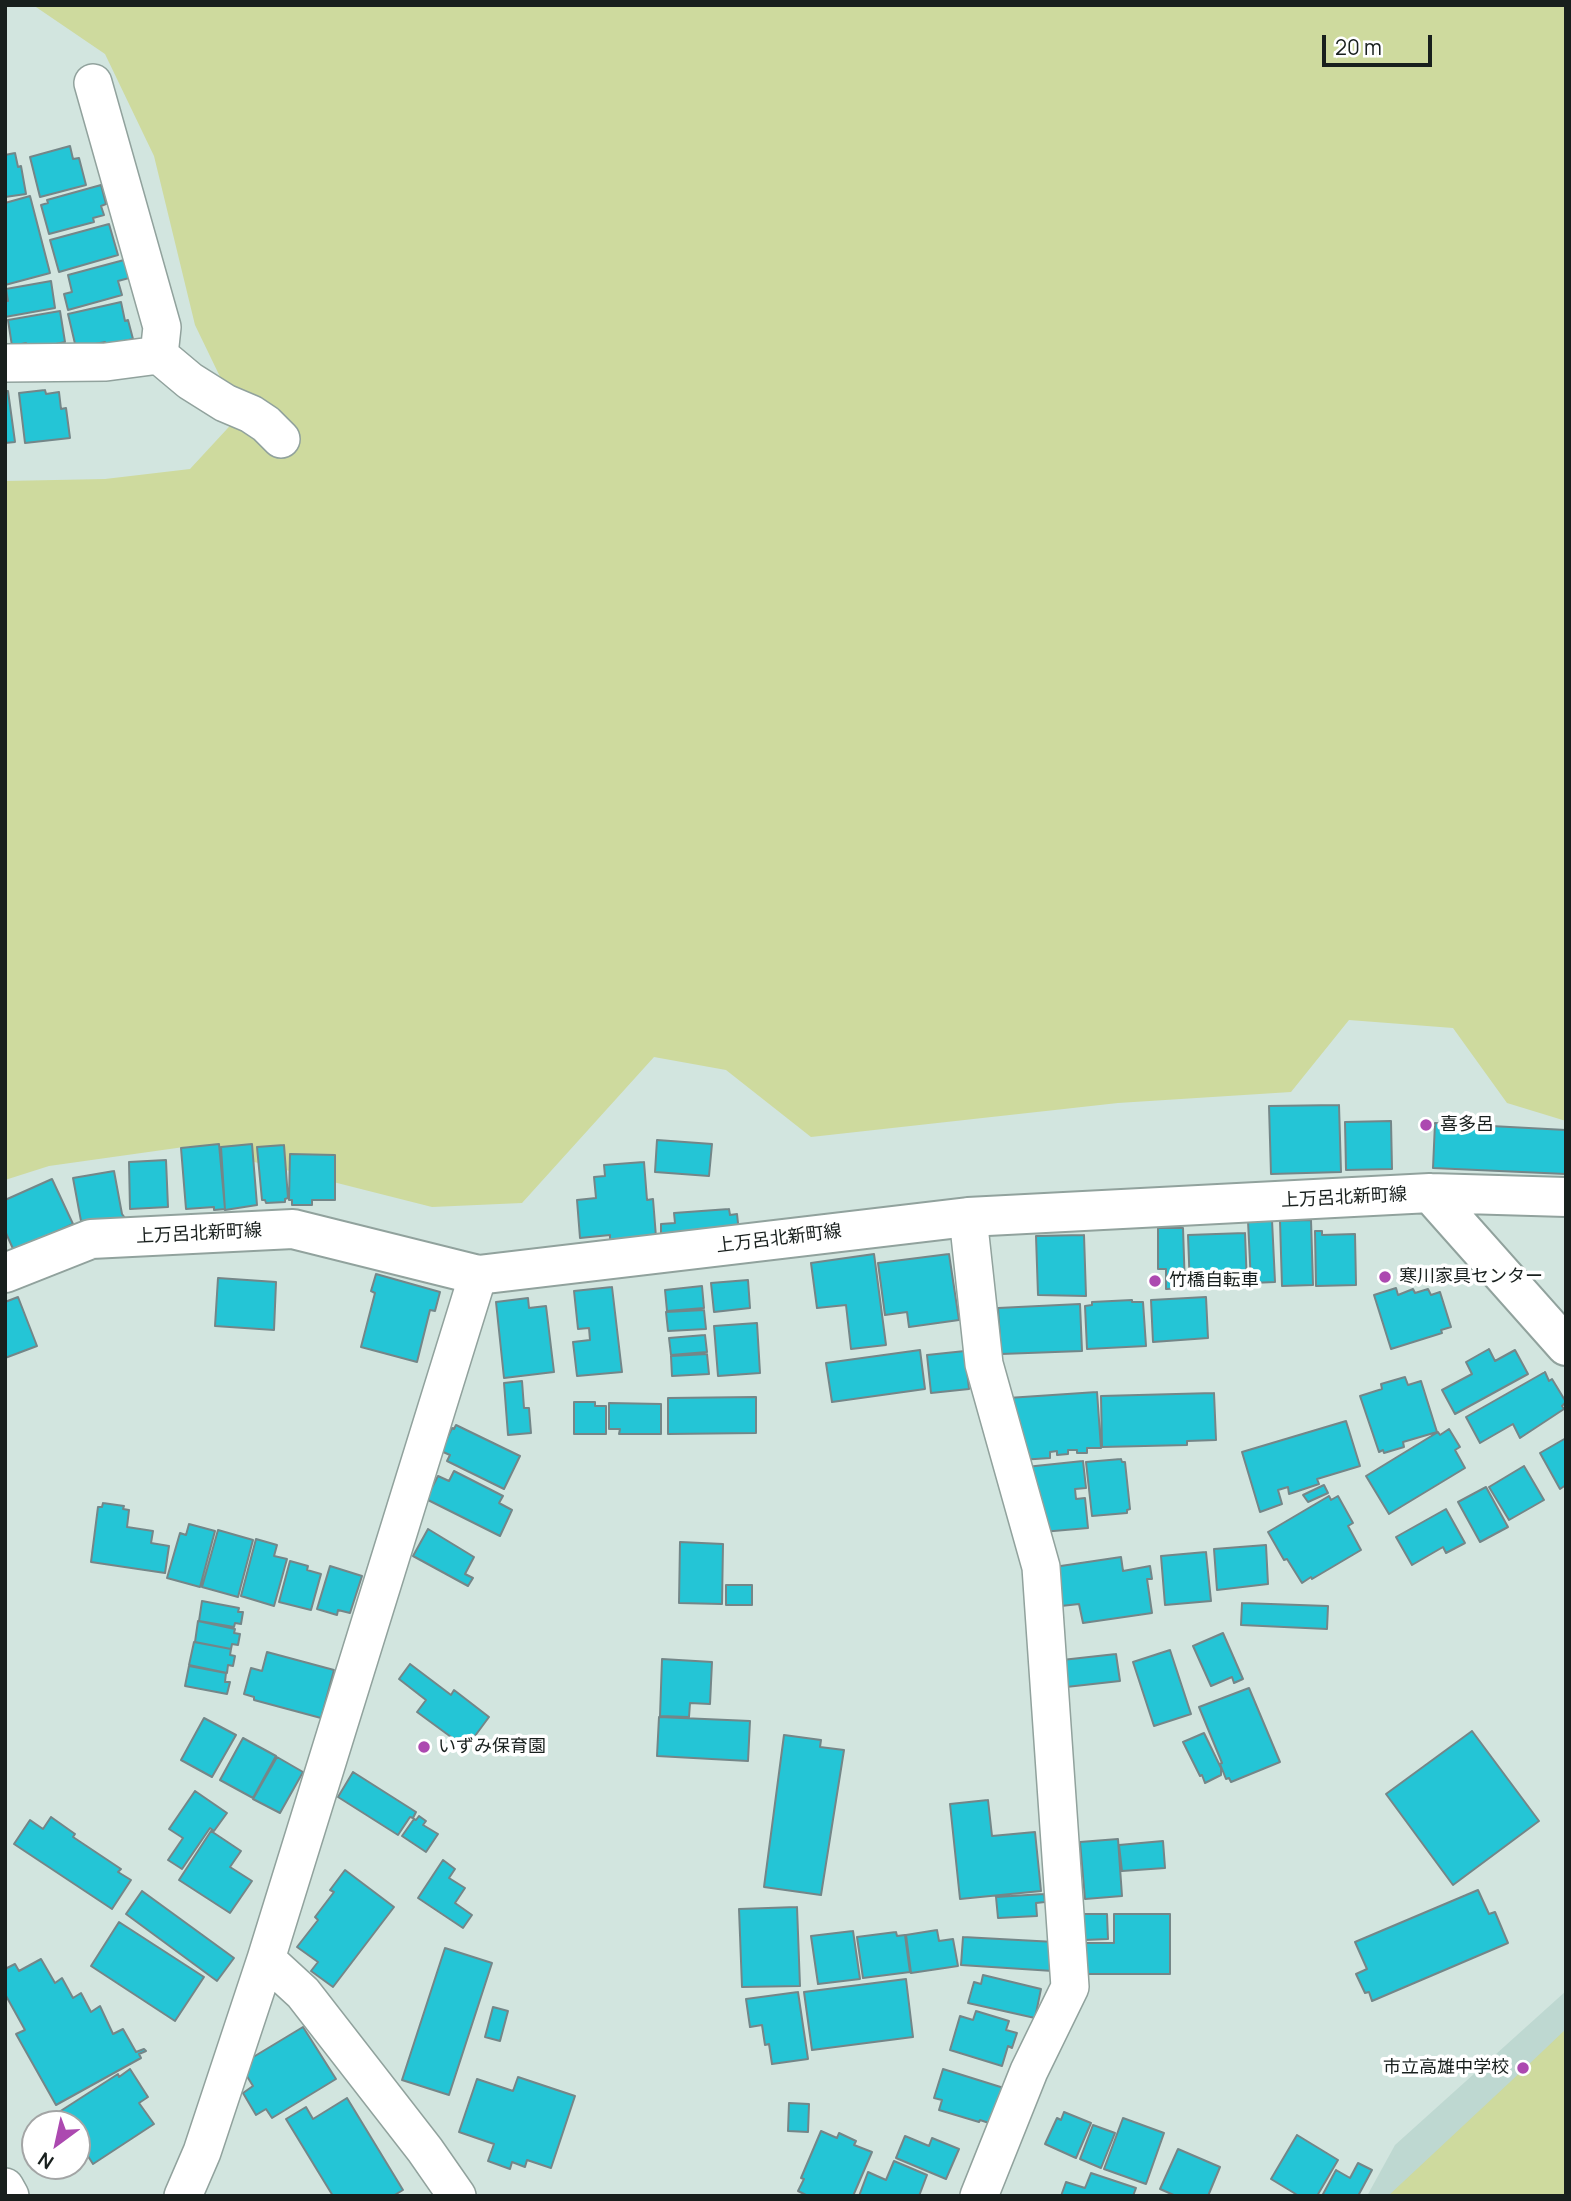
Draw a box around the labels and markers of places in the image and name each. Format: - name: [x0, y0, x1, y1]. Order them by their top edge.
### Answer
- place label: 喜多呂: [1440, 1114, 1494, 1136]
- marker: 喜多呂: [1418, 1117, 1434, 1133]
- place label: 寒川家具センター: [1399, 1266, 1543, 1288]
- marker: 寒川家具センター: [1377, 1269, 1393, 1285]
- place label: 竹橋自転車: [1169, 1270, 1259, 1292]
- marker: 竹橋自転車: [1147, 1273, 1163, 1289]
- place label: いずみ保育園: [438, 1736, 546, 1758]
- marker: いずみ保育園: [416, 1739, 432, 1755]
- place label: 市立高雄中学校: [1383, 2057, 1509, 2079]
- marker: 市立高雄中学校: [1515, 2060, 1531, 2076]

